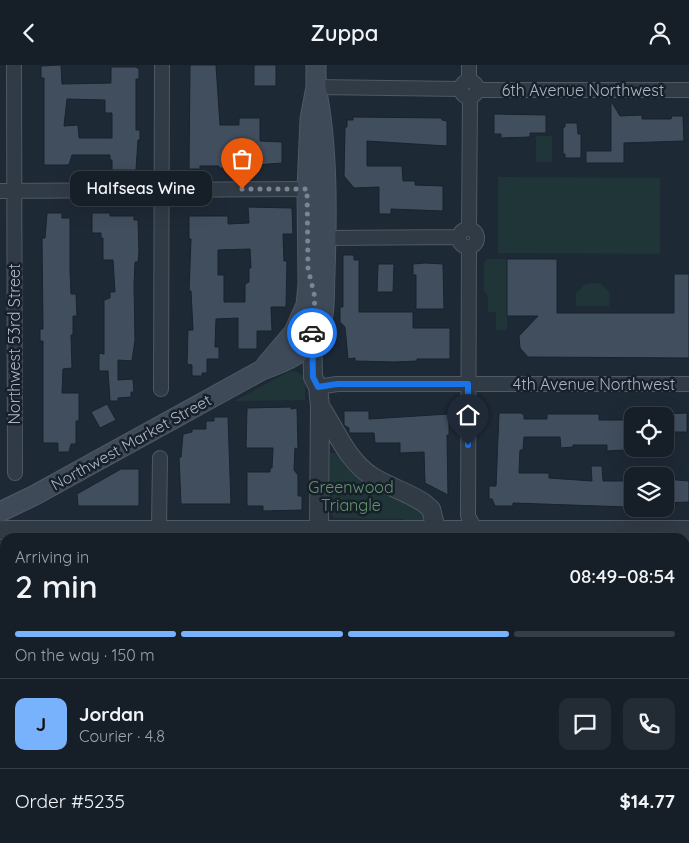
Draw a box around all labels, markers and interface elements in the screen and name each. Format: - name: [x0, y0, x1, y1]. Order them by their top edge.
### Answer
- icon: back: [15, 19, 43, 47]
- text: Zuppa: [311, 19, 378, 47]
- icon: person: [646, 19, 674, 47]
- street label: 6th Avenue Northwest: [502, 80, 664, 100]
- pin: [221, 138, 263, 189]
- icon: bag: [228, 145, 256, 173]
- callout: Halfseas Wine: [70, 171, 212, 207]
- text: Halfseas Wine: [87, 178, 195, 198]
- street label: Northwest 53rd Street: [4, 263, 24, 425]
- courier: [287, 308, 337, 358]
- icon: car: [298, 319, 326, 347]
- street label: 4th Avenue Northwest: [513, 374, 675, 394]
- street label: Northwest Market Street: [47, 390, 215, 494]
- pin: [447, 394, 489, 445]
- icon: home: [454, 401, 482, 429]
- map controls: [624, 407, 674, 517]
- button: locate: [624, 407, 674, 457]
- button: layers: [624, 467, 674, 517]
- park label: Greenwood Triangle: [308, 477, 394, 515]
- text: Arriving in: [15, 547, 89, 567]
- text: 08:49–08:54: [569, 564, 675, 588]
- text: 2 min: [15, 566, 98, 606]
- text: On the way · 150 m: [15, 645, 155, 665]
- button: chat: [559, 698, 611, 750]
- button: phone: [623, 698, 675, 750]
- text: Jordan: [79, 702, 144, 726]
- text: J: [36, 712, 46, 736]
- text: Courier · 4.8: [79, 726, 165, 746]
- text: Order #5235: [15, 789, 125, 813]
- text: $14.77: [620, 789, 675, 813]

